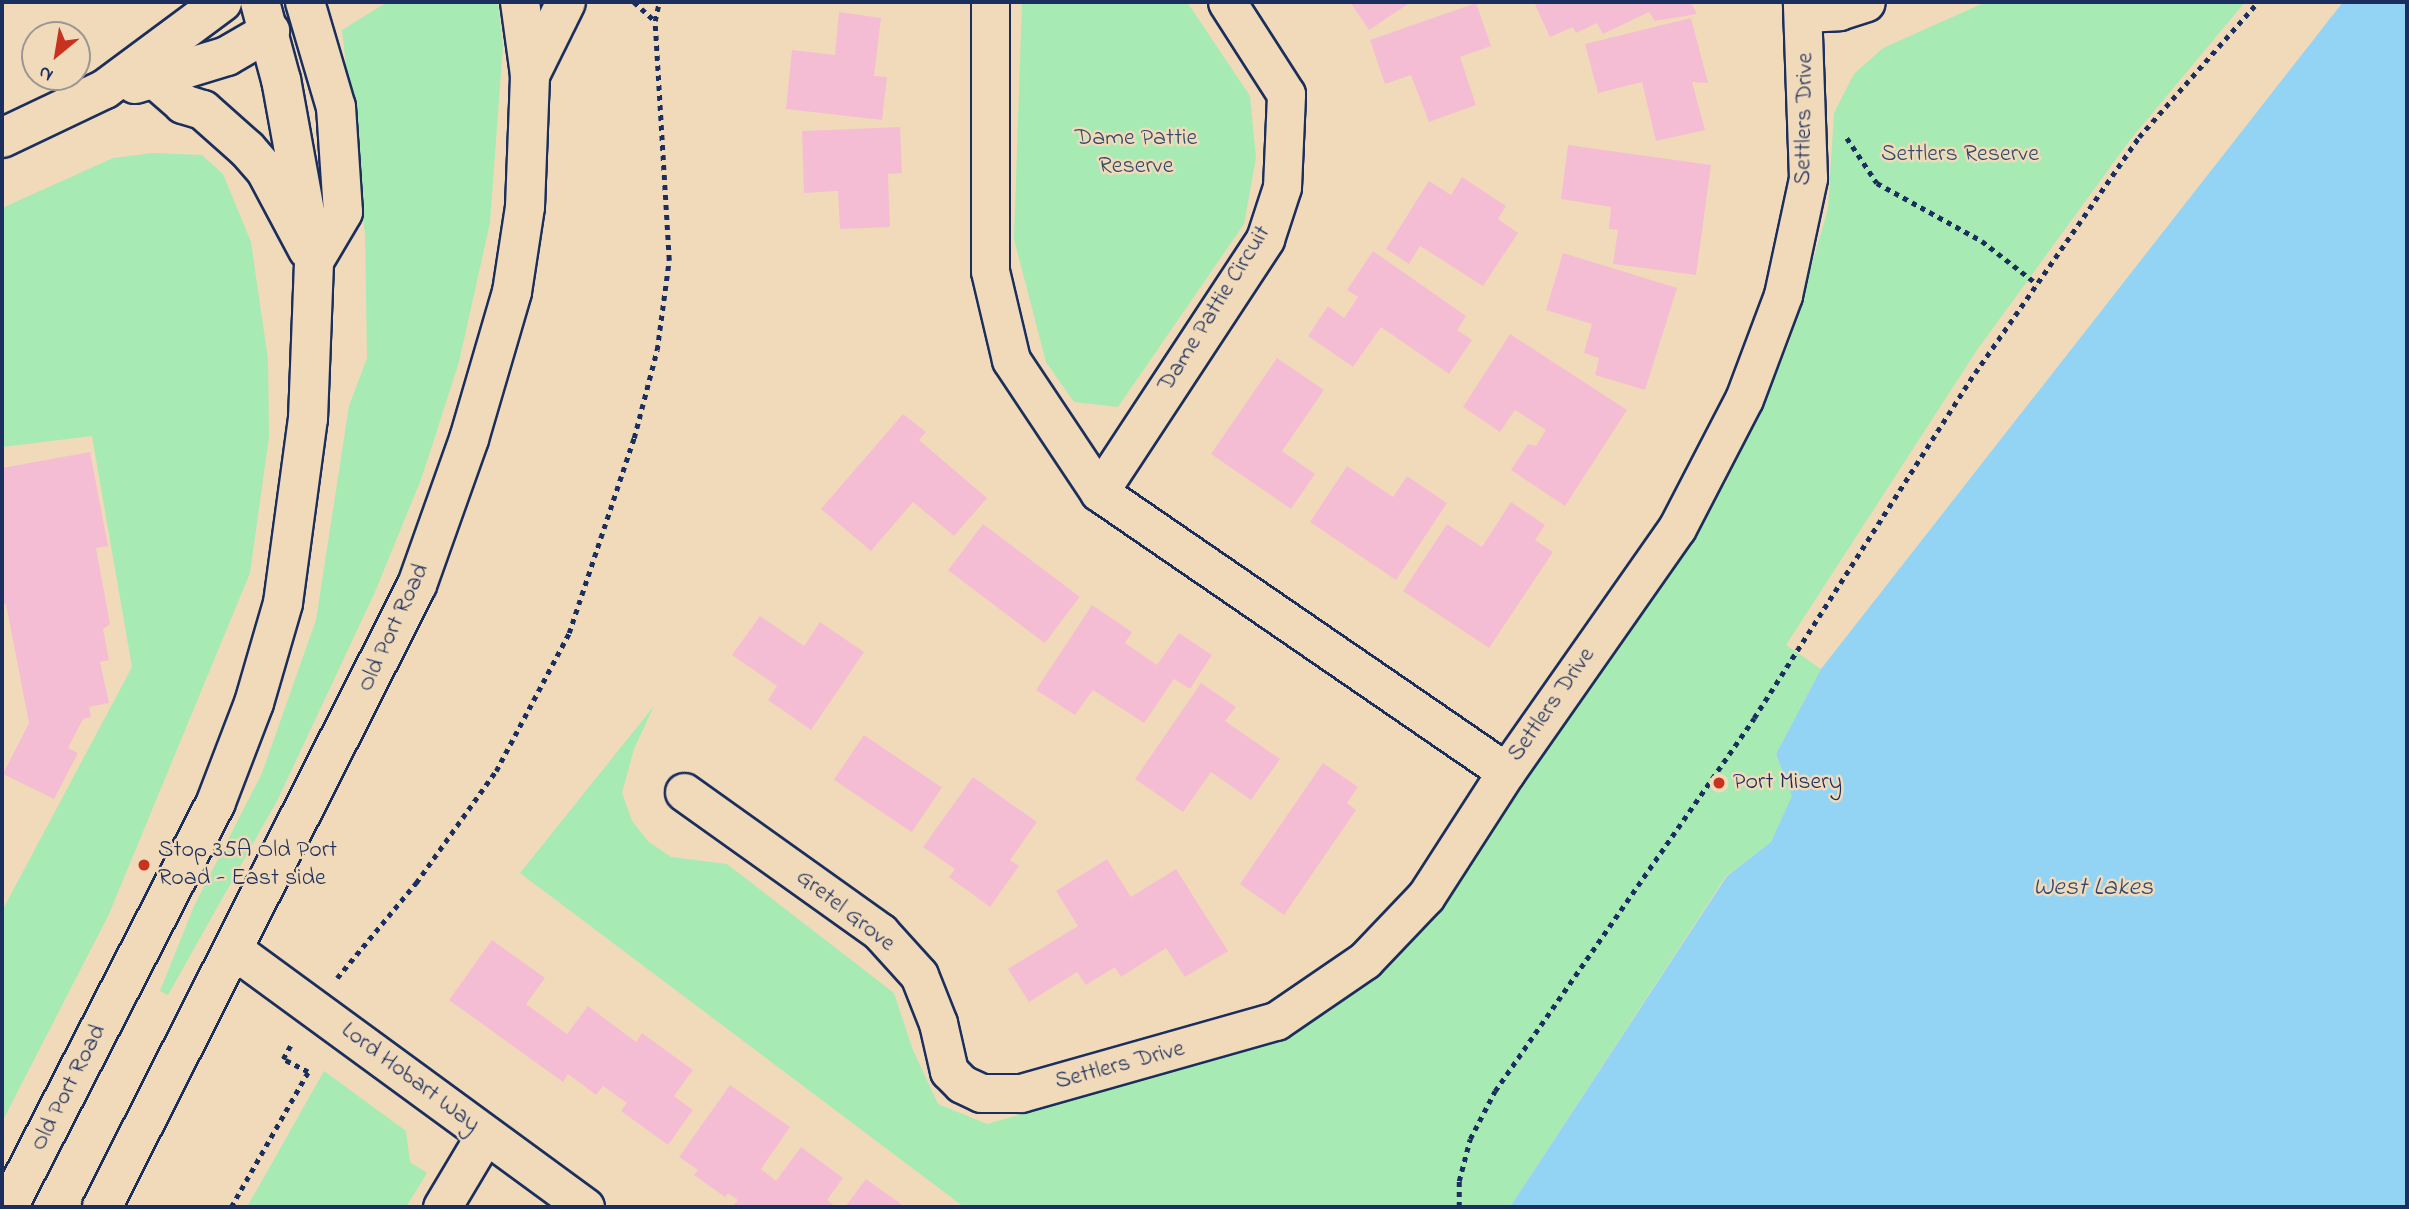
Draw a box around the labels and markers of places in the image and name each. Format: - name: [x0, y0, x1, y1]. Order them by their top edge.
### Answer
- place label: Port Misery: [1733, 769, 1842, 797]
- marker: Port Misery: [1711, 775, 1727, 791]
- place label: Stop 35A Old Port Road - East side: [158, 837, 337, 893]
- marker: Stop 35A Old Port Road - East side: [136, 857, 152, 873]

